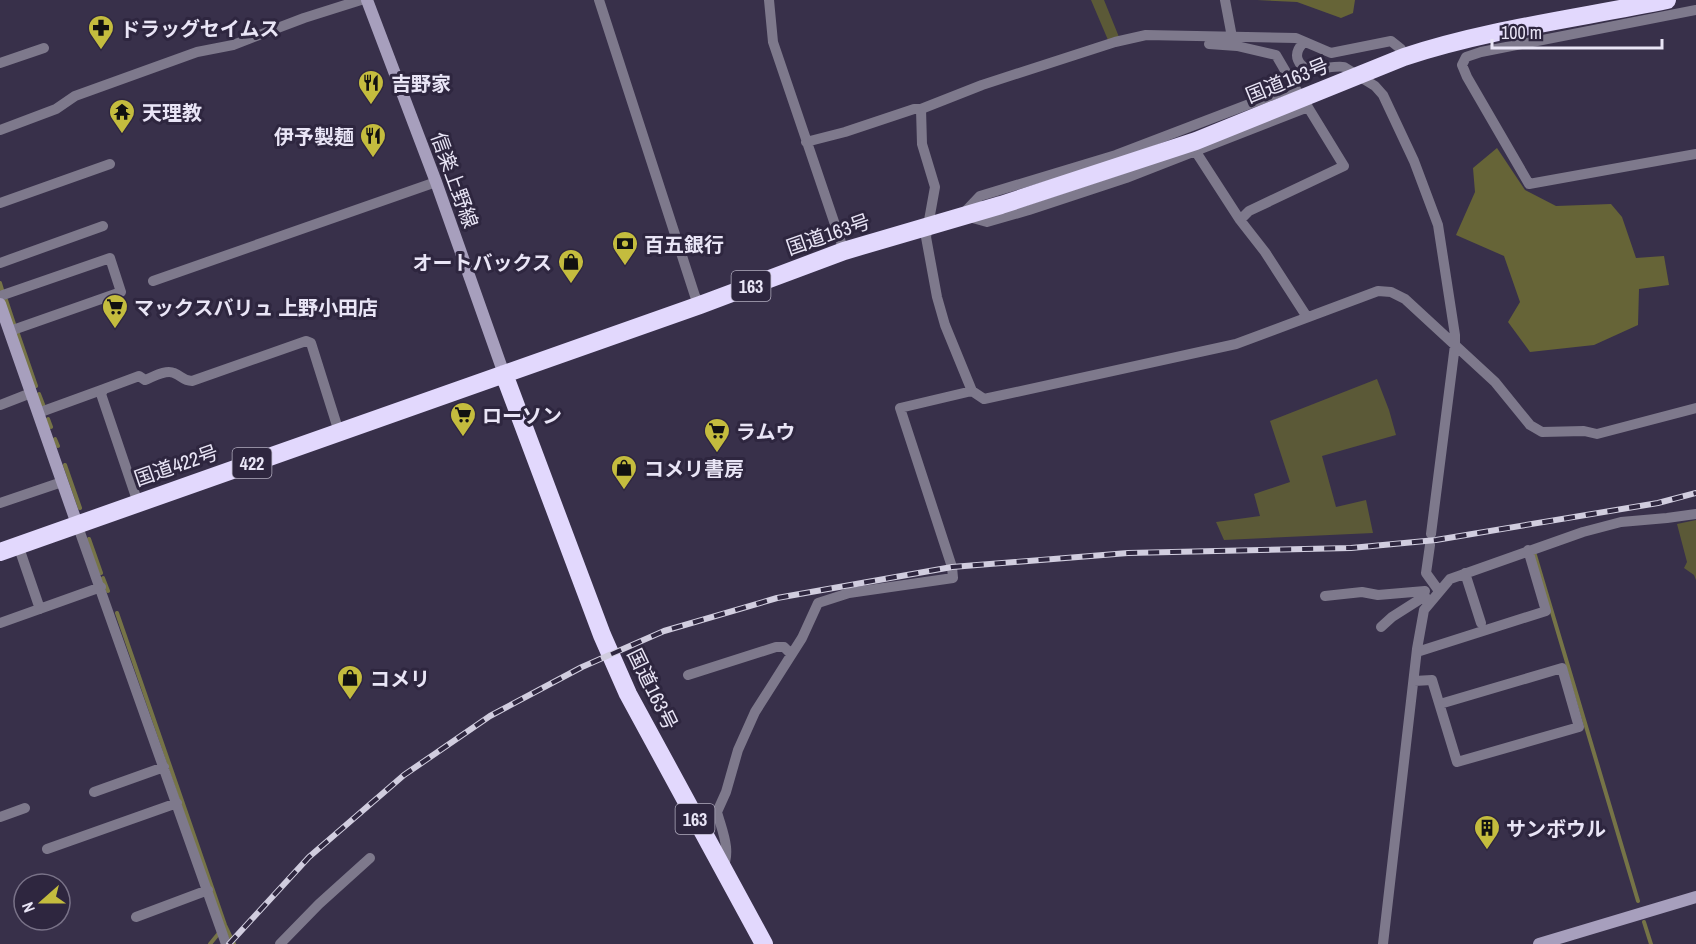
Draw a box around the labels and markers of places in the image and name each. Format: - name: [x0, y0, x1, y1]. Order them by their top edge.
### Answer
- pharmacy icon: ドラッグセイムス: [86, 13, 116, 51]
- place label: ドラッグセイムス: [120, 15, 280, 42]
- restaurant icon: 吉野家: [356, 68, 386, 106]
- place label: 吉野家: [391, 70, 451, 97]
- temple icon: 天理教: [107, 97, 137, 135]
- place label: 天理教: [142, 99, 202, 126]
- restaurant icon: 伊予製麺: [358, 121, 388, 159]
- place label: 伊予製麺: [274, 123, 354, 150]
- bank icon: 百五銀行: [610, 229, 640, 267]
- place label: 百五銀行: [644, 231, 724, 258]
- shop icon: オートバックス: [556, 247, 586, 285]
- place label: オートバックス: [413, 249, 552, 276]
- supermarket icon: マックスバリュ 上野小田店: [100, 292, 130, 330]
- place label: マックスバリュ 上野小田店: [134, 294, 378, 321]
- supermarket icon: ローソン: [448, 400, 478, 438]
- place label: ローソン: [482, 402, 562, 429]
- supermarket icon: ラムウ: [702, 416, 732, 454]
- place label: ラムウ: [736, 418, 795, 445]
- shop icon: コメリ書房: [609, 453, 639, 491]
- place label: コメリ書房: [644, 455, 744, 482]
- shop icon: コメリ: [335, 663, 365, 701]
- place label: コメリ: [370, 665, 430, 692]
- building icon: サンボウル: [1472, 813, 1502, 851]
- place label: サンボウル: [1506, 815, 1606, 842]

